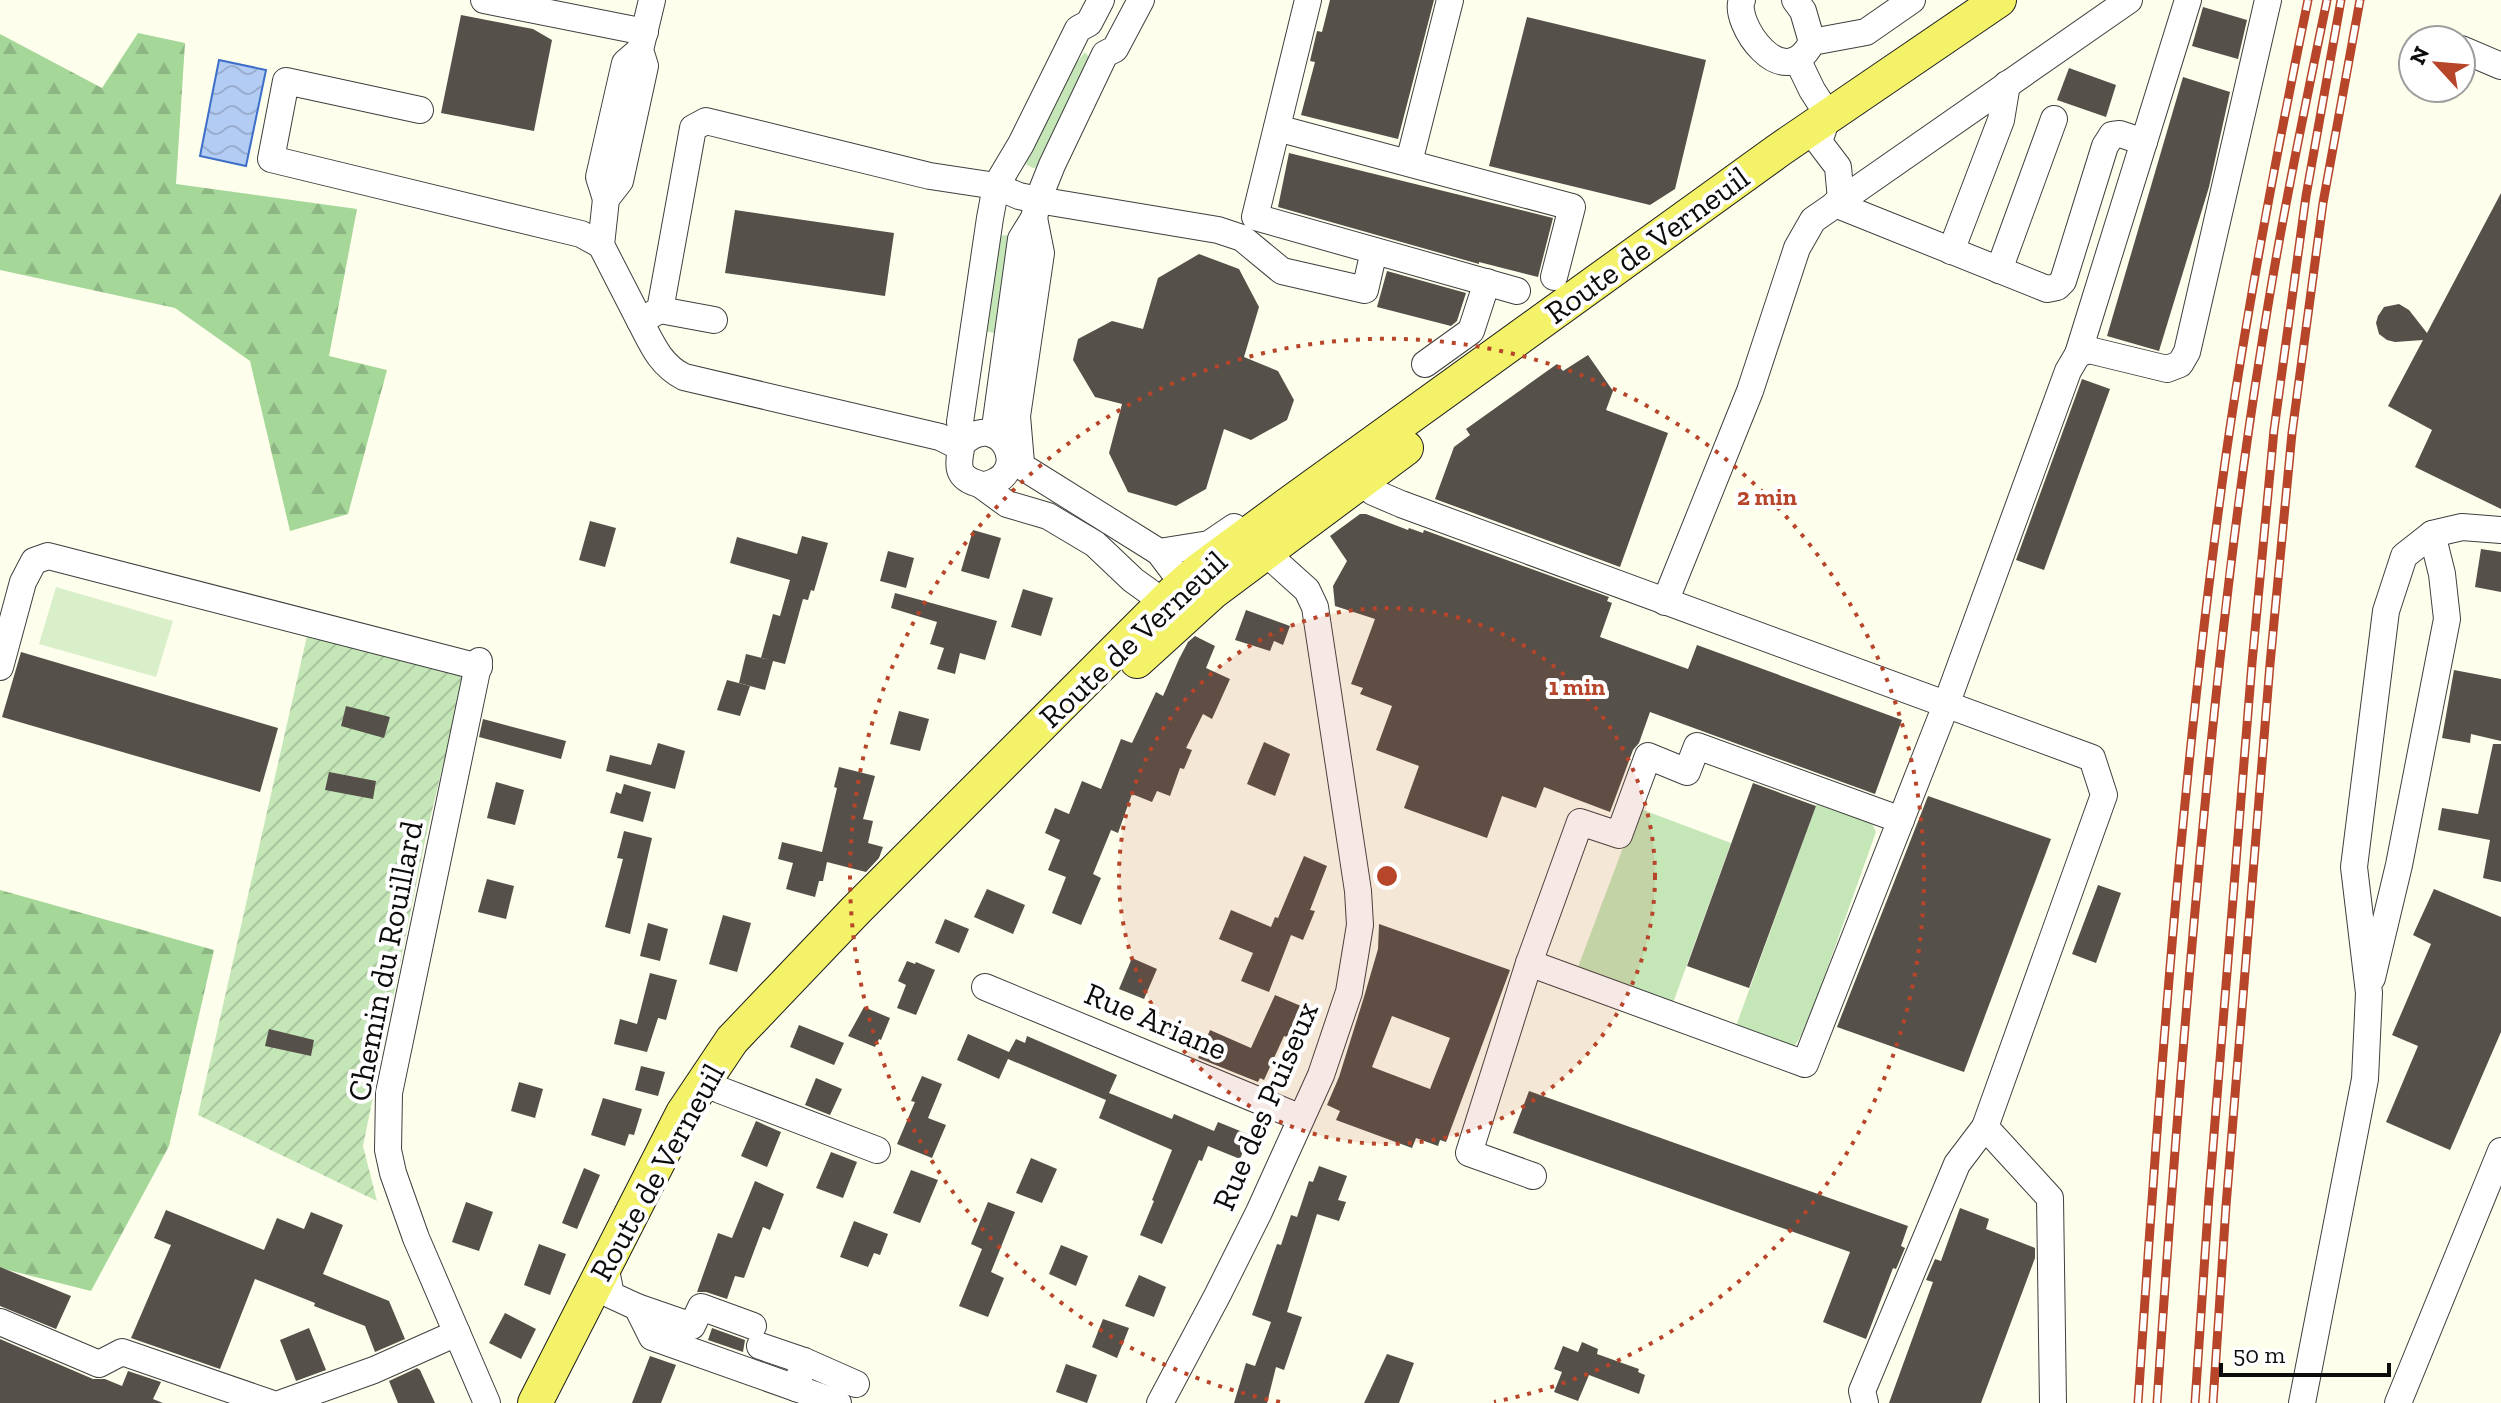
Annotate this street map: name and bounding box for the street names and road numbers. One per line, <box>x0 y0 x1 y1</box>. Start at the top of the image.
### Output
street label: Route de Verneuil <box>1538 158 1756 332</box>
street label: Route de Verneuil <box>1031 542 1235 736</box>
street label: Chemin du Rouillard <box>339 817 431 1104</box>
street label: Rue Ariane <box>1079 974 1233 1068</box>
street label: Rue des Puiseux <box>1204 996 1326 1216</box>
street label: Route de Verneuil <box>582 1057 732 1287</box>

